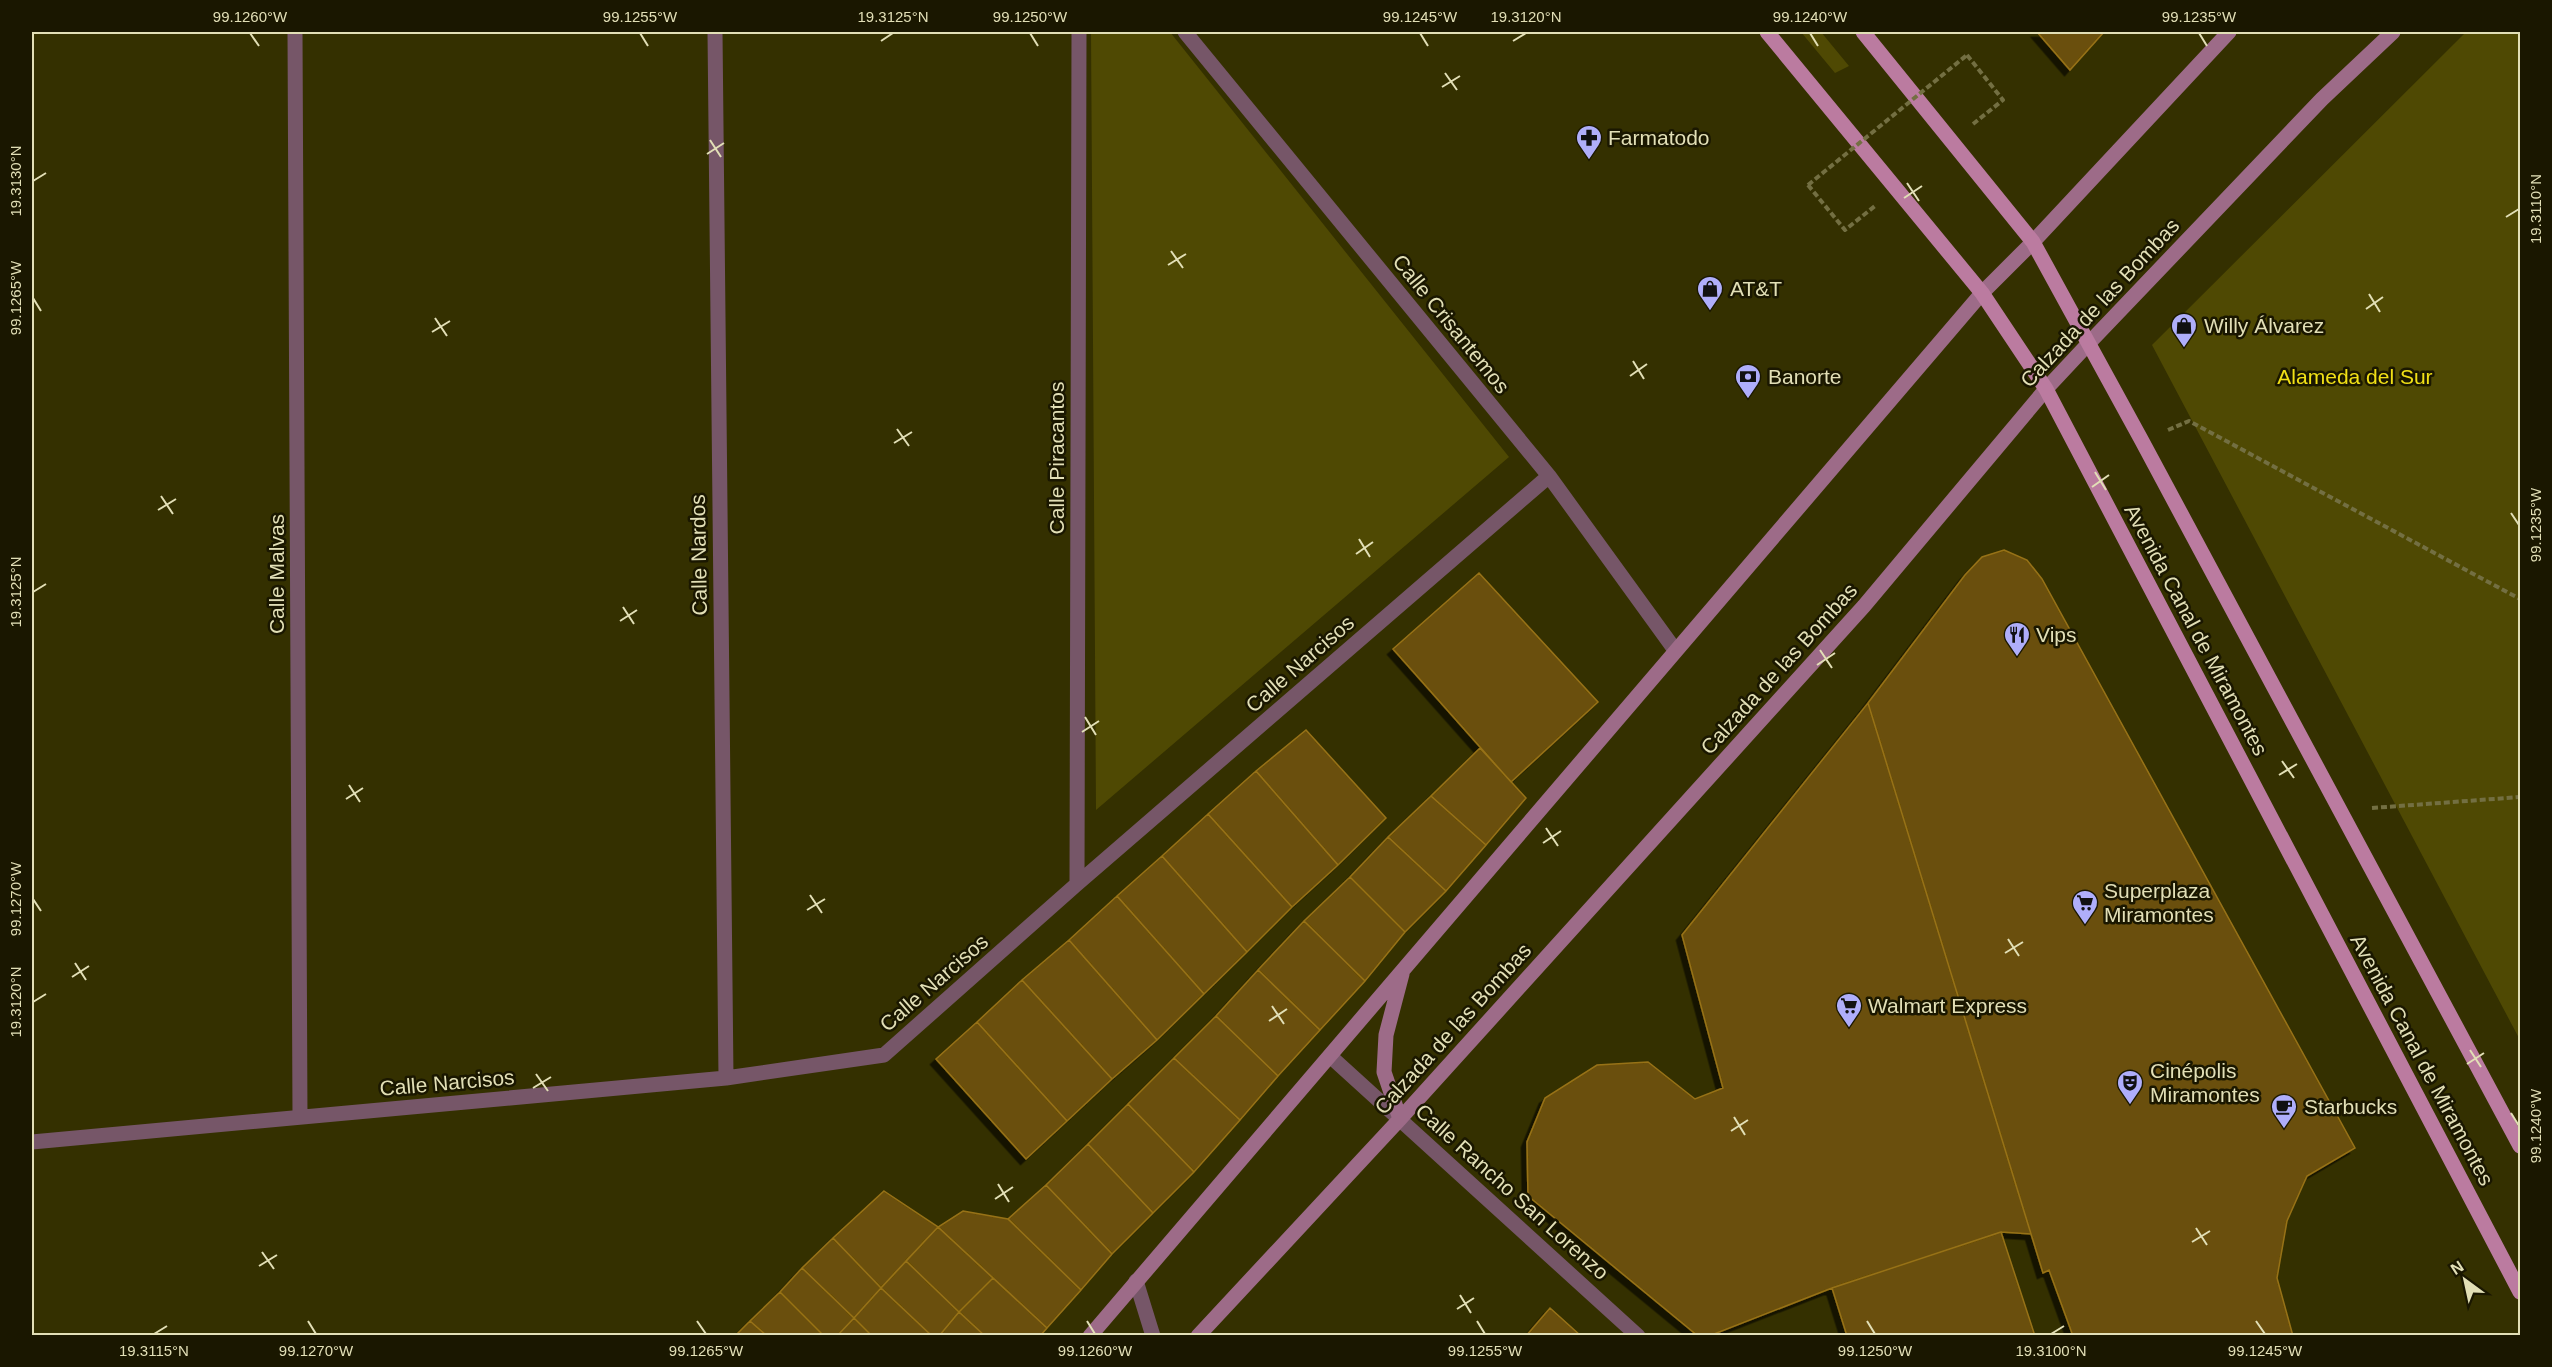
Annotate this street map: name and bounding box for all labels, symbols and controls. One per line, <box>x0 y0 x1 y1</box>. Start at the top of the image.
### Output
text: 99.1260°W <box>213 8 288 25</box>
text: 99.1255°W <box>603 8 678 25</box>
text: 19.3125°N <box>857 8 929 25</box>
text: 99.1250°W <box>993 8 1068 25</box>
text: 99.1245°W <box>1383 8 1458 25</box>
text: 19.3120°N <box>1490 8 1562 25</box>
text: 99.1240°W <box>1773 8 1848 25</box>
text: 99.1235°W <box>2162 8 2237 25</box>
pharmacy icon: Farmatodo <box>1574 123 1604 161</box>
place label: Farmatodo <box>1608 126 1710 149</box>
text: 19.3130°N <box>7 145 24 217</box>
text: 19.3110°N <box>2527 174 2544 244</box>
street label: Calzada de las Bombas <box>2016 214 2184 392</box>
street label: Calle Crisantemos <box>1388 250 1514 398</box>
text: 99.1265°W <box>7 260 24 335</box>
shop icon: AT&T <box>1695 274 1725 312</box>
place label: AT&T <box>1730 277 1782 300</box>
shop icon: Willy Álvarez <box>2169 311 2199 349</box>
place label: Willy Álvarez <box>2204 314 2324 337</box>
bank icon: Banorte <box>1733 362 1763 400</box>
place label: Banorte <box>1768 365 1842 388</box>
park label: Alameda del Sur <box>2277 365 2433 388</box>
street label: Calle Piracantos <box>1045 382 1068 534</box>
text: 99.1235°W <box>2527 487 2544 562</box>
street label: Calle Nardos <box>686 494 711 616</box>
street label: Avenida Canal de Miramontes <box>2120 500 2273 759</box>
street label: Calle Malvas <box>265 514 288 634</box>
text: 19.3125°N <box>7 556 24 628</box>
street label: Calzada de las Bombas <box>1696 579 1861 759</box>
street label: Calle Narcisos <box>1241 611 1358 717</box>
restaurant icon: Vips <box>2002 620 2032 658</box>
place label: Vips <box>2036 623 2076 646</box>
text: 99.1270°W <box>7 861 24 936</box>
place label: Superplaza Miramontes <box>2104 879 2214 926</box>
supermarket icon: Superplaza Miramontes <box>2070 888 2100 926</box>
street label: Calle Narcisos <box>875 930 992 1036</box>
street label: Avenida Canal de Miramontes <box>2346 930 2499 1189</box>
street label: Calzada de las Bombas <box>1370 939 1535 1119</box>
text: 19.3120°N <box>7 966 24 1038</box>
supermarket icon: Walmart Express <box>1834 991 1864 1029</box>
place label: Walmart Express <box>1868 994 2027 1017</box>
place label: Cinépolis Miramontes <box>2150 1059 2260 1106</box>
street label: Calle Narcisos <box>379 1065 515 1100</box>
theatre icon: Cinépolis Miramontes <box>2115 1068 2145 1106</box>
text: 99.1240°W <box>2527 1088 2544 1163</box>
cafe icon: Starbucks <box>2269 1092 2299 1130</box>
place label: Starbucks <box>2304 1095 2397 1118</box>
street label: Calle Rancho San Lorenzo <box>1411 1099 1613 1284</box>
north arrow <box>2435 1250 2495 1310</box>
text: N <box>2448 1258 2467 1278</box>
text: 19.3115°N <box>119 1342 189 1359</box>
text: 99.1270°W <box>279 1342 354 1359</box>
text: 99.1265°W <box>669 1342 744 1359</box>
text: 99.1260°W <box>1058 1342 1133 1359</box>
text: 99.1255°W <box>1448 1342 1523 1359</box>
text: 99.1250°W <box>1838 1342 1913 1359</box>
text: 19.3100°N <box>2015 1342 2087 1359</box>
text: 99.1245°W <box>2228 1342 2303 1359</box>

